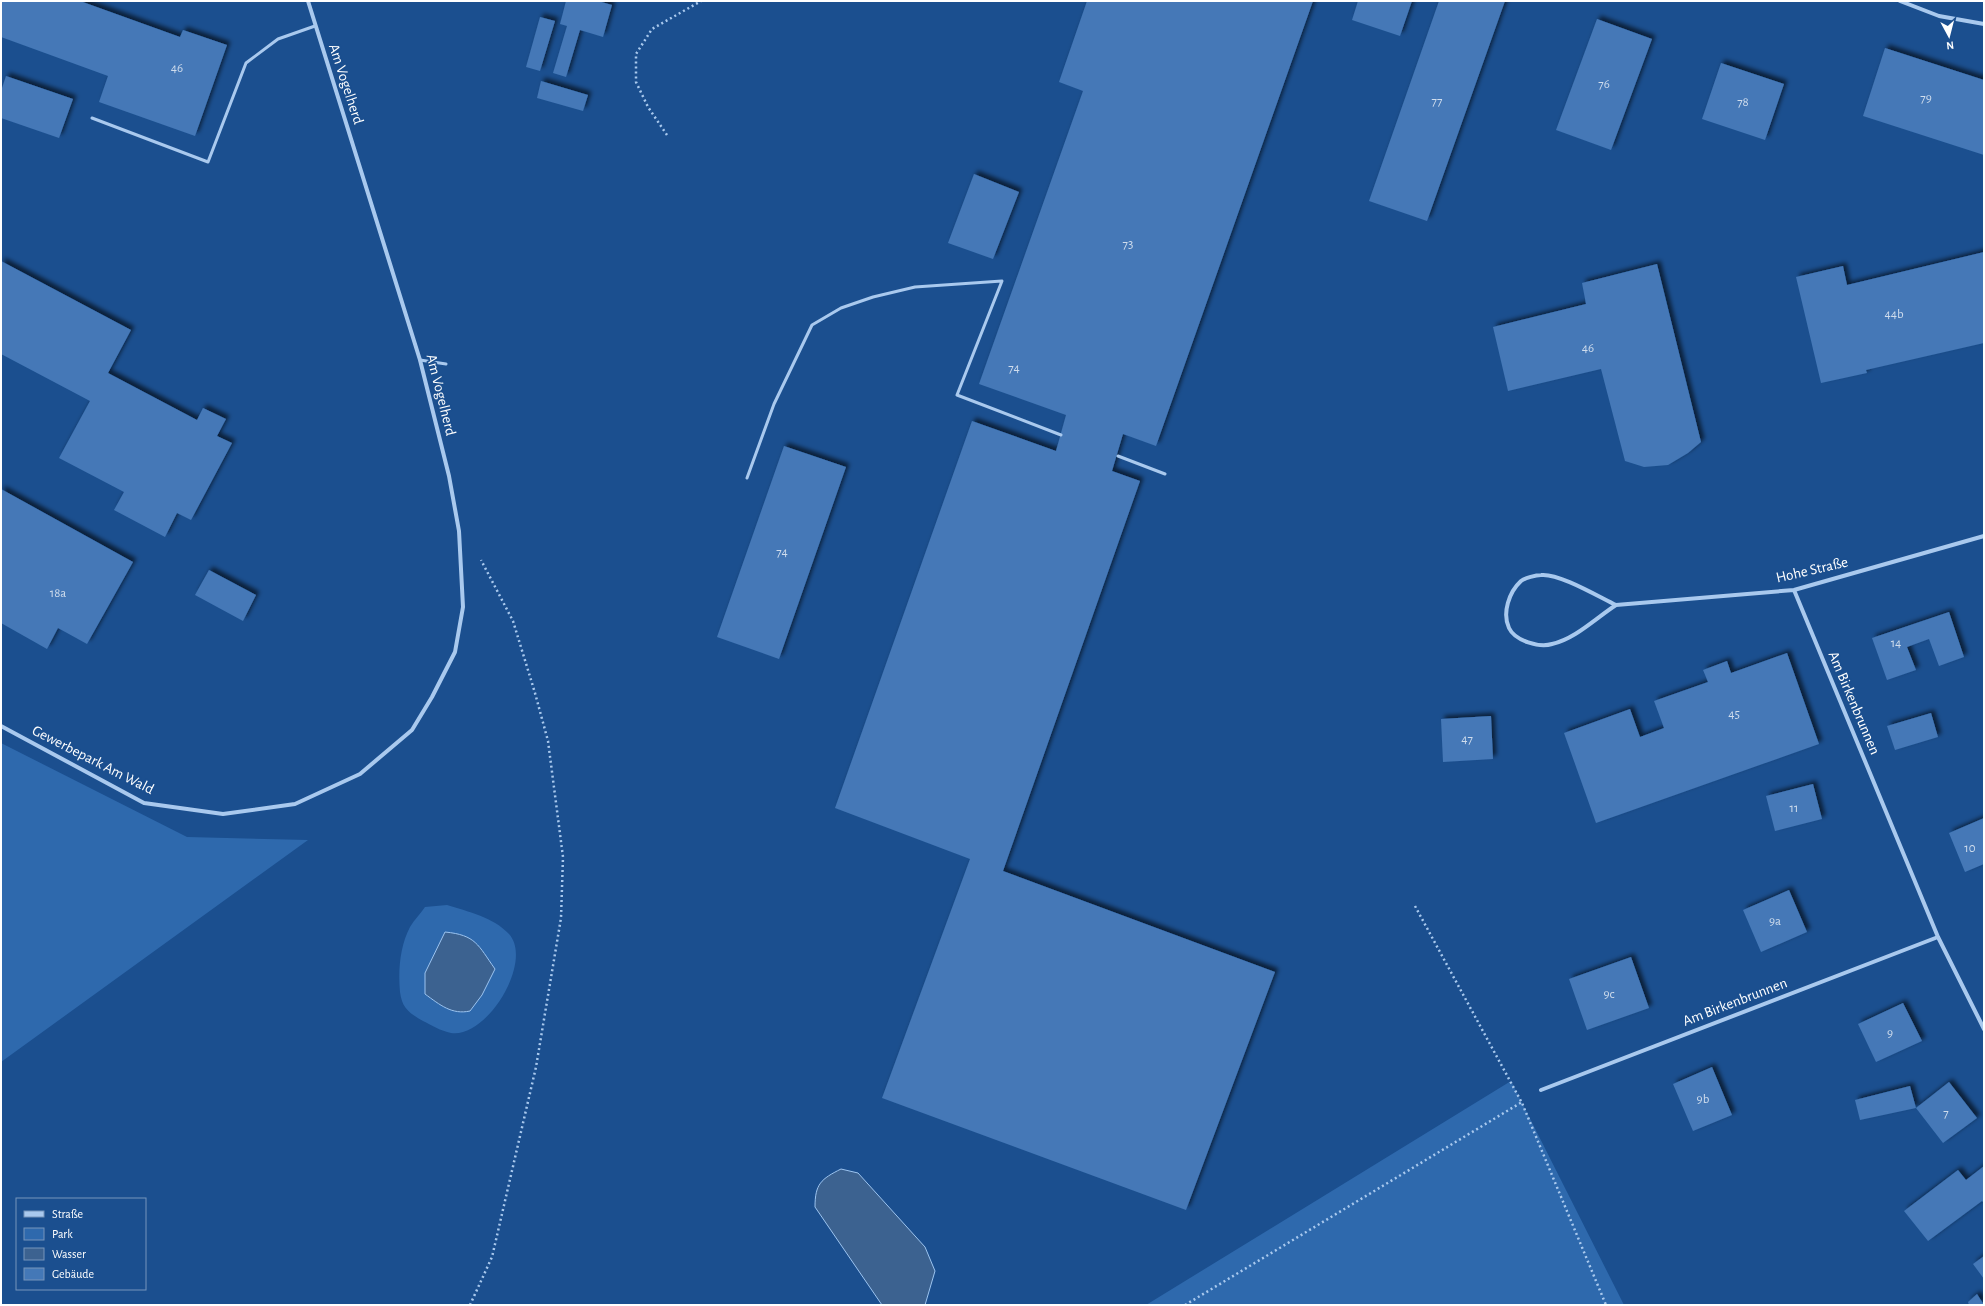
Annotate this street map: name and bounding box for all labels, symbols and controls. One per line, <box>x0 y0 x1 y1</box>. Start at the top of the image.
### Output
north arrow <box>1929 16 1969 56</box>
text: N <box>1946 40 1955 51</box>
street label: Am Vogelherd <box>326 42 366 126</box>
house number: 46 <box>171 62 183 75</box>
house number: 76 <box>1598 78 1610 91</box>
house number: 79 <box>1920 92 1932 105</box>
house number: 77 <box>1432 95 1443 108</box>
house number: 78 <box>1737 96 1749 109</box>
house number: 73 <box>1123 238 1133 251</box>
house number: 44b <box>1884 308 1904 321</box>
house number: 46 <box>1582 342 1594 355</box>
street label: Am Vogelherd <box>424 353 458 437</box>
house number: 74 <box>1008 362 1020 375</box>
house number: 74 <box>776 546 788 559</box>
street label: Hohe Straße <box>1775 554 1849 586</box>
house number: 18a <box>50 587 66 600</box>
house number: 14 <box>1891 637 1901 650</box>
street label: Am Birkenbrunnen <box>1825 649 1883 757</box>
house number: 45 <box>1728 708 1740 721</box>
street label: Gewerbepark Am Wald <box>30 723 157 797</box>
house number: 47 <box>1461 733 1473 746</box>
house number: 11 <box>1790 802 1798 815</box>
house number: 10 <box>1964 842 1976 855</box>
house number: 9a <box>1769 915 1781 928</box>
street label: Am Birkenbrunnen <box>1681 975 1789 1029</box>
house number: 9c <box>1603 988 1615 1001</box>
house number: 9 <box>1887 1027 1893 1040</box>
house number: 9b <box>1697 1093 1710 1106</box>
house number: 7 <box>1943 1107 1949 1120</box>
legend <box>16 1198 146 1290</box>
text: Straße <box>52 1208 83 1220</box>
text: Park <box>52 1228 73 1240</box>
text: Wasser <box>52 1248 86 1260</box>
text: Gebäude <box>52 1268 94 1280</box>

